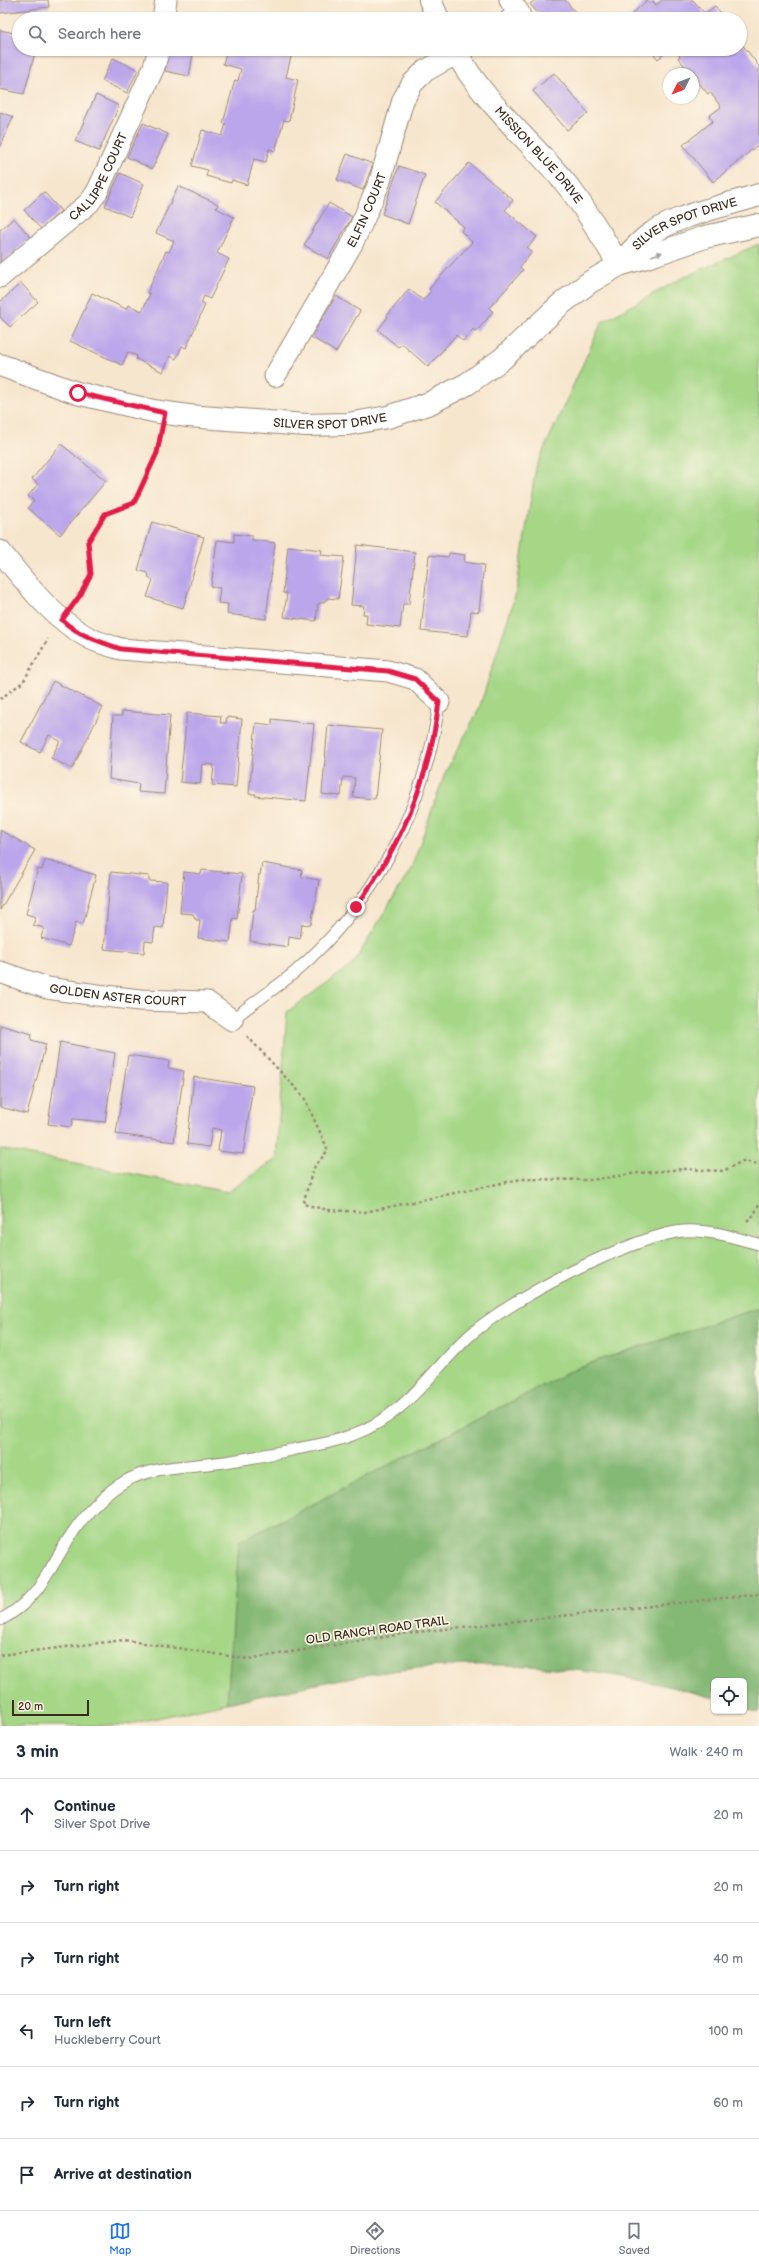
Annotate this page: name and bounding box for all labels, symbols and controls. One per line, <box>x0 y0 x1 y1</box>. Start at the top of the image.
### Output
search box <box>12 12 747 56</box>
icon: search <box>26 23 48 45</box>
text: Search here <box>58 25 141 44</box>
north arrow <box>663 68 699 104</box>
street label: MISSION BLUE DRIVE <box>491 104 586 207</box>
street label: CALLIPPE COURT <box>66 130 131 224</box>
street label: ELFIN COURT <box>344 170 390 251</box>
street label: SILVER SPOT DRIVE <box>629 195 739 253</box>
one-way arrow <box>651 251 663 257</box>
route start <box>69 384 87 402</box>
street label: SILVER SPOT DRIVE <box>273 410 388 433</box>
route end <box>347 898 365 916</box>
street label: GOLDEN ASTER COURT <box>48 981 187 1009</box>
street label: OLD RANCH ROAD TRAIL <box>305 1613 449 1648</box>
map controls <box>711 1678 747 1714</box>
button: locate <box>711 1678 747 1714</box>
scale bar <box>12 1698 89 1717</box>
text: 20 m <box>18 1700 43 1713</box>
text: 3 min <box>16 1742 59 1762</box>
text: Walk · 240 m <box>669 1744 743 1760</box>
text: Continue <box>54 1797 116 1816</box>
icon: ahead <box>16 1804 38 1826</box>
text: 20 m <box>713 1807 743 1823</box>
text: Silver Spot Drive <box>54 1816 150 1832</box>
icon: right <box>16 1876 38 1898</box>
text: Turn right <box>54 1877 119 1896</box>
text: 20 m <box>713 1879 743 1895</box>
icon: right <box>16 1948 38 1970</box>
text: Turn right <box>54 1949 119 1968</box>
text: 40 m <box>713 1951 743 1967</box>
text: Turn left <box>54 2013 111 2032</box>
icon: left <box>16 2020 38 2042</box>
text: 100 m <box>708 2023 743 2039</box>
text: Huckleberry Court <box>54 2032 161 2048</box>
icon: right <box>16 2092 38 2114</box>
text: Turn right <box>54 2093 119 2112</box>
text: 60 m <box>713 2095 743 2111</box>
icon: arrive <box>16 2164 38 2186</box>
text: Arrive at destination <box>54 2165 192 2184</box>
tab: Map <box>109 2220 131 2257</box>
tab: Directions <box>350 2220 400 2257</box>
tab: Saved <box>619 2220 650 2257</box>

